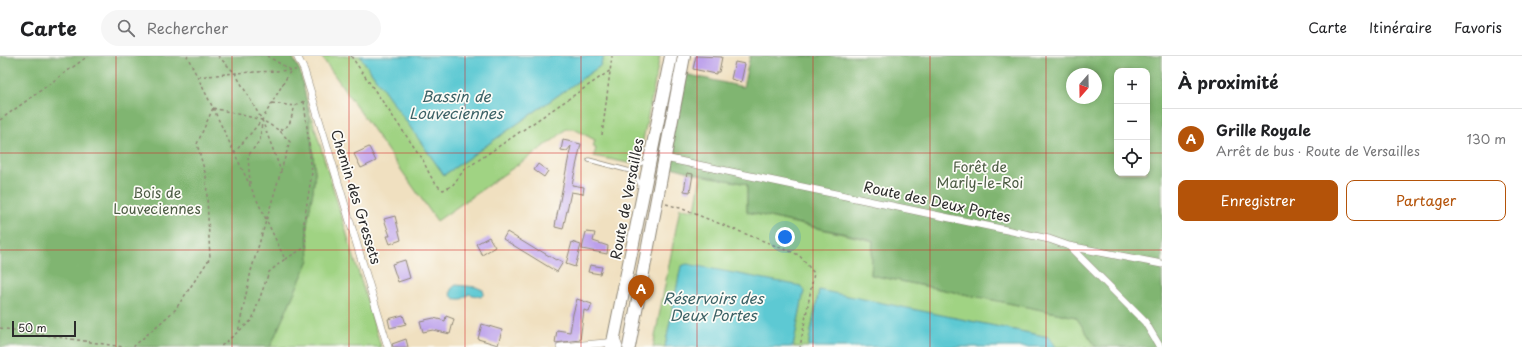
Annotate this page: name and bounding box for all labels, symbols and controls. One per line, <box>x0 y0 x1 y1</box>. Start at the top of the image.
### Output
search box <box>101 10 381 46</box>
text: Carte <box>20 14 77 42</box>
text: Rechercher <box>147 16 228 39</box>
icon: search <box>115 17 137 39</box>
text: Carte <box>1308 17 1347 38</box>
text: Itinéraire <box>1369 17 1432 38</box>
text: Favoris <box>1454 17 1502 38</box>
north arrow <box>1066 68 1102 104</box>
map controls <box>1114 68 1150 176</box>
button: + <box>1114 68 1150 104</box>
text: À proximité <box>1178 69 1278 95</box>
water label: Bassin de Louveciennes <box>409 84 504 124</box>
button: − <box>1114 104 1150 140</box>
text: Grille Royale <box>1216 118 1311 141</box>
street label: Chemin des Gressets <box>326 127 387 267</box>
text: A <box>1186 129 1196 148</box>
text: 130 m <box>1467 129 1506 148</box>
street label: Route de Versailles <box>604 136 649 261</box>
button: locate <box>1114 140 1150 176</box>
text: Arrêt de bus · Route de Versailles <box>1216 141 1420 160</box>
park label: Forêt de Marly-le-Roi <box>937 156 1023 193</box>
street label: Route des Deux Portes <box>862 176 1012 227</box>
button: Enregistrer <box>1178 180 1338 221</box>
button: Partager <box>1346 180 1506 221</box>
park label: Bois de Louveciennes <box>113 182 201 219</box>
your location <box>775 227 795 247</box>
pin: A <box>628 275 654 308</box>
water label: Réservoirs des Deux Portes <box>663 286 764 326</box>
scale bar <box>12 319 76 338</box>
text: 50 m <box>18 319 47 336</box>

